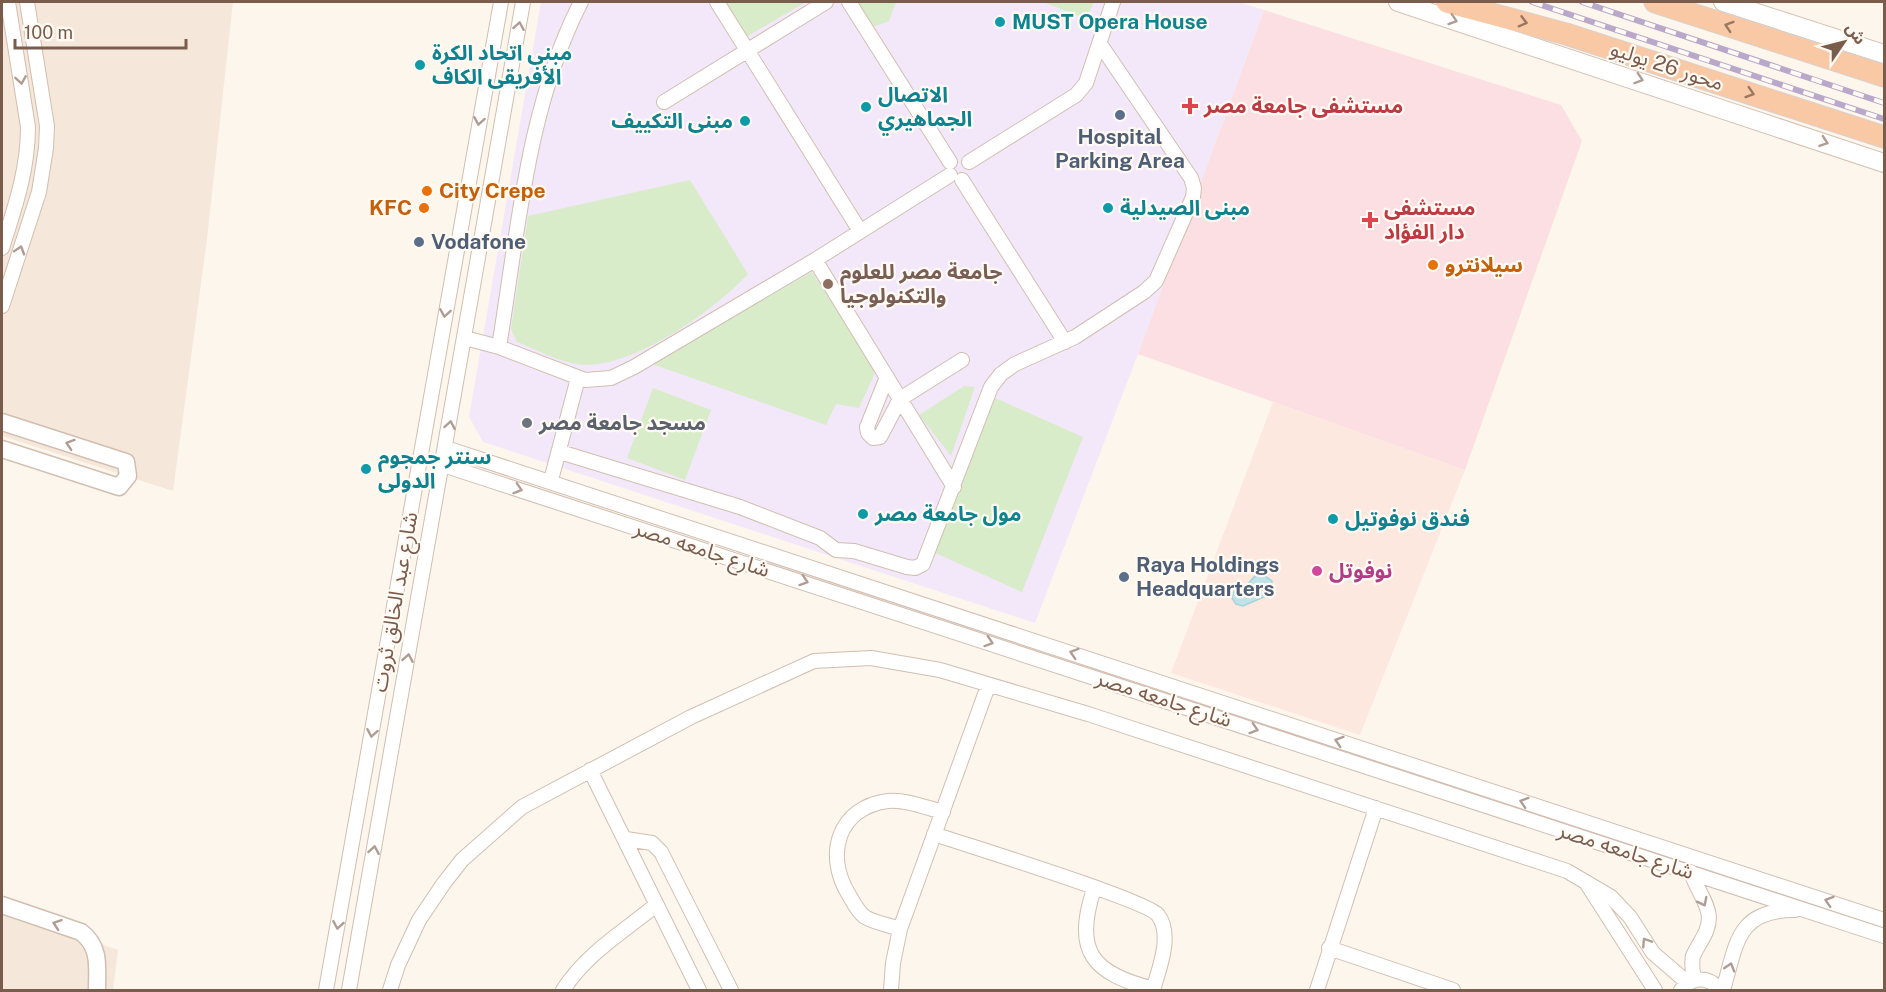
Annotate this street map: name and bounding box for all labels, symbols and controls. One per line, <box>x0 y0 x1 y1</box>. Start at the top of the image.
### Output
place label: MUST Opera House <box>1012 9 1208 34</box>
scale bar <box>15 12 186 50</box>
one-way arrow <box>1447 12 1458 25</box>
north arrow <box>1814 12 1874 72</box>
marker: MUST Opera House <box>993 15 1007 29</box>
one-way arrow <box>1518 15 1528 27</box>
text: ش <box>1842 19 1870 48</box>
one-way arrow <box>1724 20 1735 33</box>
one-way arrow <box>512 21 524 31</box>
text: 100 m <box>24 22 73 43</box>
street label: محور 26 يوليو <box>1608 36 1727 96</box>
place label: مبنى اتحاد الكرة الأفريقى الكاف <box>432 40 572 89</box>
marker: مبنى اتحاد الكرة الأفريقى الكاف <box>413 58 427 72</box>
one-way arrow <box>1633 72 1644 85</box>
one-way arrow <box>14 75 26 85</box>
place label: الاتصال الجماهيري <box>878 82 972 136</box>
one-way arrow <box>1744 86 1755 98</box>
place label: مستشفى جامعة مصر <box>1203 93 1403 118</box>
marker: مستشفى جامعة مصر <box>1181 97 1199 115</box>
marker: الاتصال الجماهيري <box>859 100 873 114</box>
place label: مبنى التكييف <box>611 108 733 133</box>
marker: Hospital Parking Area <box>1113 108 1127 122</box>
marker: مبنى التكييف <box>738 114 752 128</box>
one-way arrow <box>473 116 486 126</box>
place label: Hospital Parking Area <box>1055 124 1185 173</box>
one-way arrow <box>1818 134 1829 147</box>
place label: City Crepe <box>439 178 546 203</box>
marker: City Crepe <box>420 184 434 198</box>
place label: KFC <box>369 195 412 220</box>
place label: مبنى الصيدلية <box>1120 195 1250 220</box>
place label: مستشفى دار الفؤاد <box>1384 195 1476 244</box>
marker: KFC <box>417 201 431 215</box>
marker: مبنى الصيدلية <box>1101 201 1115 215</box>
marker: مستشفى دار الفؤاد <box>1361 211 1379 229</box>
place label: Vodafone <box>431 229 526 254</box>
marker: Vodafone <box>412 235 426 249</box>
one-way arrow <box>13 245 25 256</box>
place label: سيلانترو <box>1445 252 1523 277</box>
marker: سيلانترو <box>1426 258 1440 272</box>
place label: جامعة مصر للعلوم والتكنولوجيا <box>840 259 1002 308</box>
marker: جامعة مصر للعلوم والتكنولوجيا <box>821 277 835 291</box>
one-way arrow <box>439 308 452 318</box>
place label: مسجد جامعة مصر <box>538 410 706 435</box>
marker: مسجد جامعة مصر <box>520 416 534 430</box>
one-way arrow <box>443 420 456 430</box>
one-way arrow <box>65 439 76 452</box>
place label: سنتر جمجوم الدولى <box>378 444 491 493</box>
marker: سنتر جمجوم الدولى <box>359 462 373 476</box>
one-way arrow <box>512 482 523 495</box>
place label: مول جامعة مصر <box>874 501 1021 526</box>
place label: فندق نوفوتيل <box>1345 506 1470 531</box>
marker: مول جامعة مصر <box>856 507 870 521</box>
street label: شارع عبد الخالق ثروت <box>366 510 426 694</box>
marker: فندق نوفوتيل <box>1326 512 1340 526</box>
street label: شارع جامعه مصر <box>629 515 773 585</box>
place label: Raya Holdings Headquarters <box>1136 552 1279 601</box>
place label: نوفوتل <box>1329 558 1392 583</box>
marker: نوفوتل <box>1310 564 1324 578</box>
marker: Raya Holdings Headquarters <box>1117 570 1131 584</box>
one-way arrow <box>798 574 809 587</box>
one-way arrow <box>983 635 994 647</box>
one-way arrow <box>1069 648 1080 660</box>
one-way arrow <box>401 654 414 664</box>
street label: شارع جامعه مصر <box>1091 665 1235 735</box>
one-way arrow <box>1248 722 1259 734</box>
one-way arrow <box>366 727 379 737</box>
one-way arrow <box>1334 735 1345 748</box>
one-way arrow <box>1519 797 1530 809</box>
street label: شارع جامعه مصر <box>1553 817 1697 887</box>
one-way arrow <box>367 846 379 855</box>
one-way arrow <box>1696 896 1708 907</box>
one-way arrow <box>1824 896 1835 909</box>
one-way arrow <box>52 919 63 932</box>
one-way arrow <box>332 919 345 929</box>
one-way arrow <box>1643 938 1654 949</box>
one-way arrow <box>1723 962 1735 973</box>

